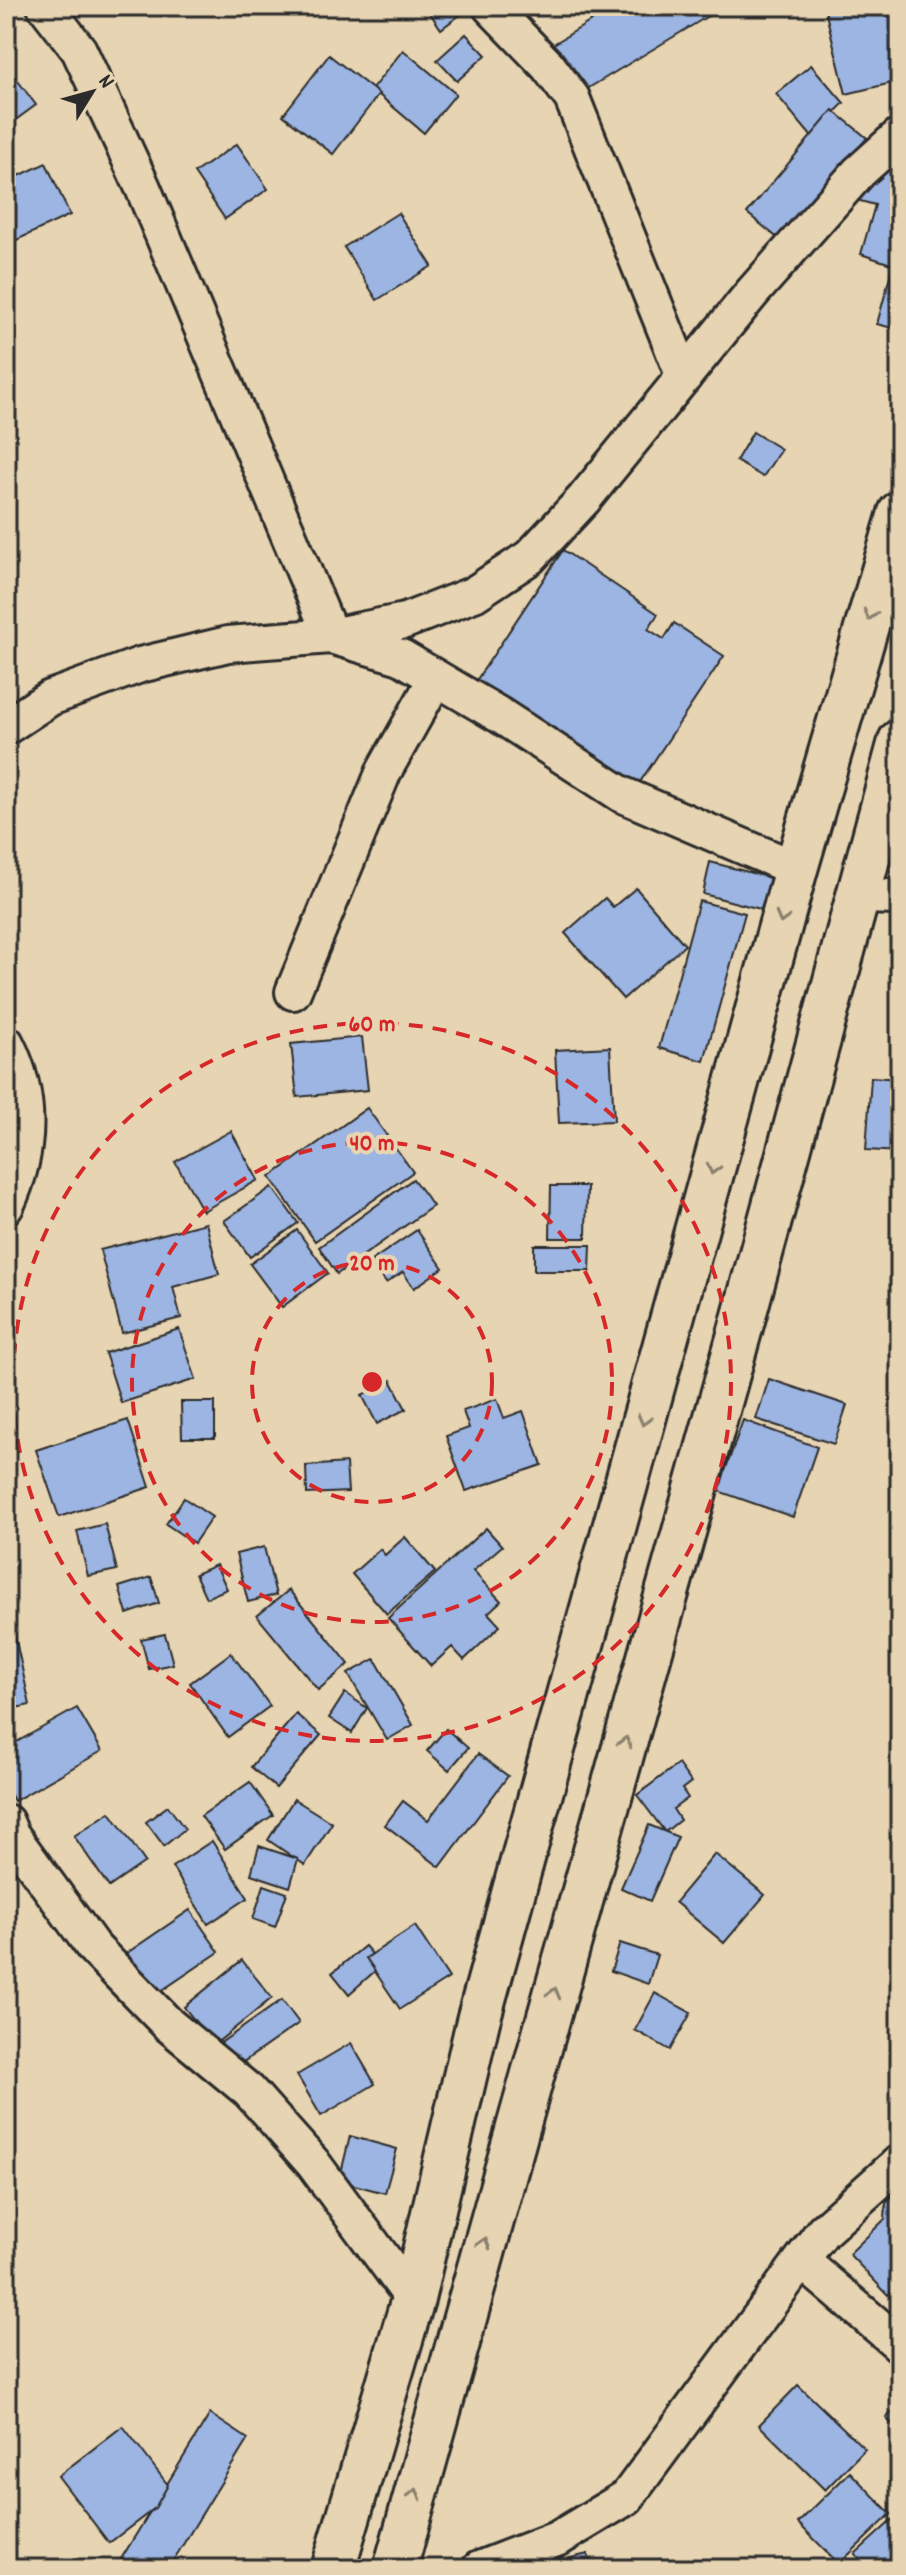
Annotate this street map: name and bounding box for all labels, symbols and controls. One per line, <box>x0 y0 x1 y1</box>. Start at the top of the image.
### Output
north arrow <box>52 52 132 132</box>
text: N <box>90 68 121 96</box>
one-way arrow <box>863 607 879 621</box>
one-way arrow <box>775 911 792 925</box>
text: 60 m <box>349 1009 395 1043</box>
text: 40 m <box>349 1128 395 1162</box>
one-way arrow <box>706 1161 722 1175</box>
text: 20 m <box>349 1248 395 1282</box>
centre of rings <box>358 1368 386 1396</box>
one-way arrow <box>637 1412 653 1426</box>
one-way arrow <box>615 1736 632 1750</box>
one-way arrow <box>545 1986 561 2000</box>
one-way arrow <box>475 2237 492 2251</box>
one-way arrow <box>406 2487 423 2501</box>

